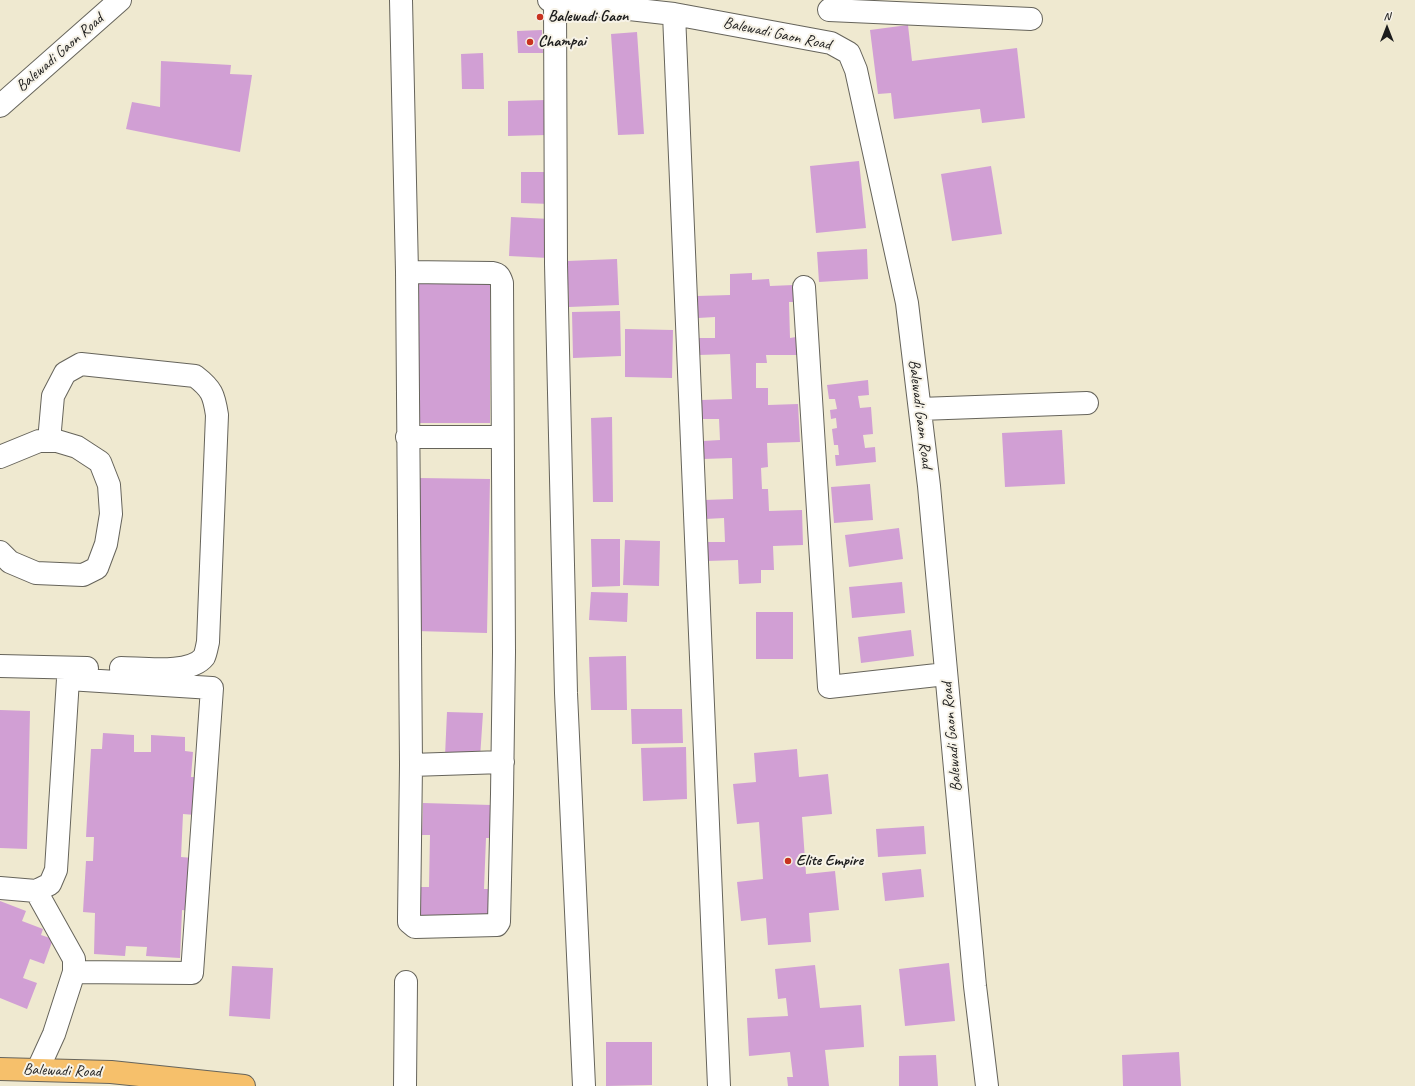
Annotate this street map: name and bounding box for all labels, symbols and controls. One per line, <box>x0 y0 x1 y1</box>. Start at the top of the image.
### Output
place label: Balewadi Gaon <box>548 7 628 27</box>
north arrow <box>1367 8 1407 48</box>
text: N <box>1384 9 1390 23</box>
street label: Balewadi Gaon Road <box>12 10 108 96</box>
marker: Balewadi Gaon <box>535 12 545 22</box>
street label: Balewadi Gaon Road <box>721 13 833 55</box>
place label: Champai <box>538 32 586 52</box>
marker: Champai <box>525 37 535 47</box>
street label: Balewadi Gaon Road <box>904 358 936 470</box>
street label: Balewadi Gaon Road <box>938 682 966 792</box>
place label: Elite Empire <box>796 851 863 871</box>
marker: Elite Empire <box>783 856 793 866</box>
street label: Balewadi Road <box>23 1060 101 1082</box>

